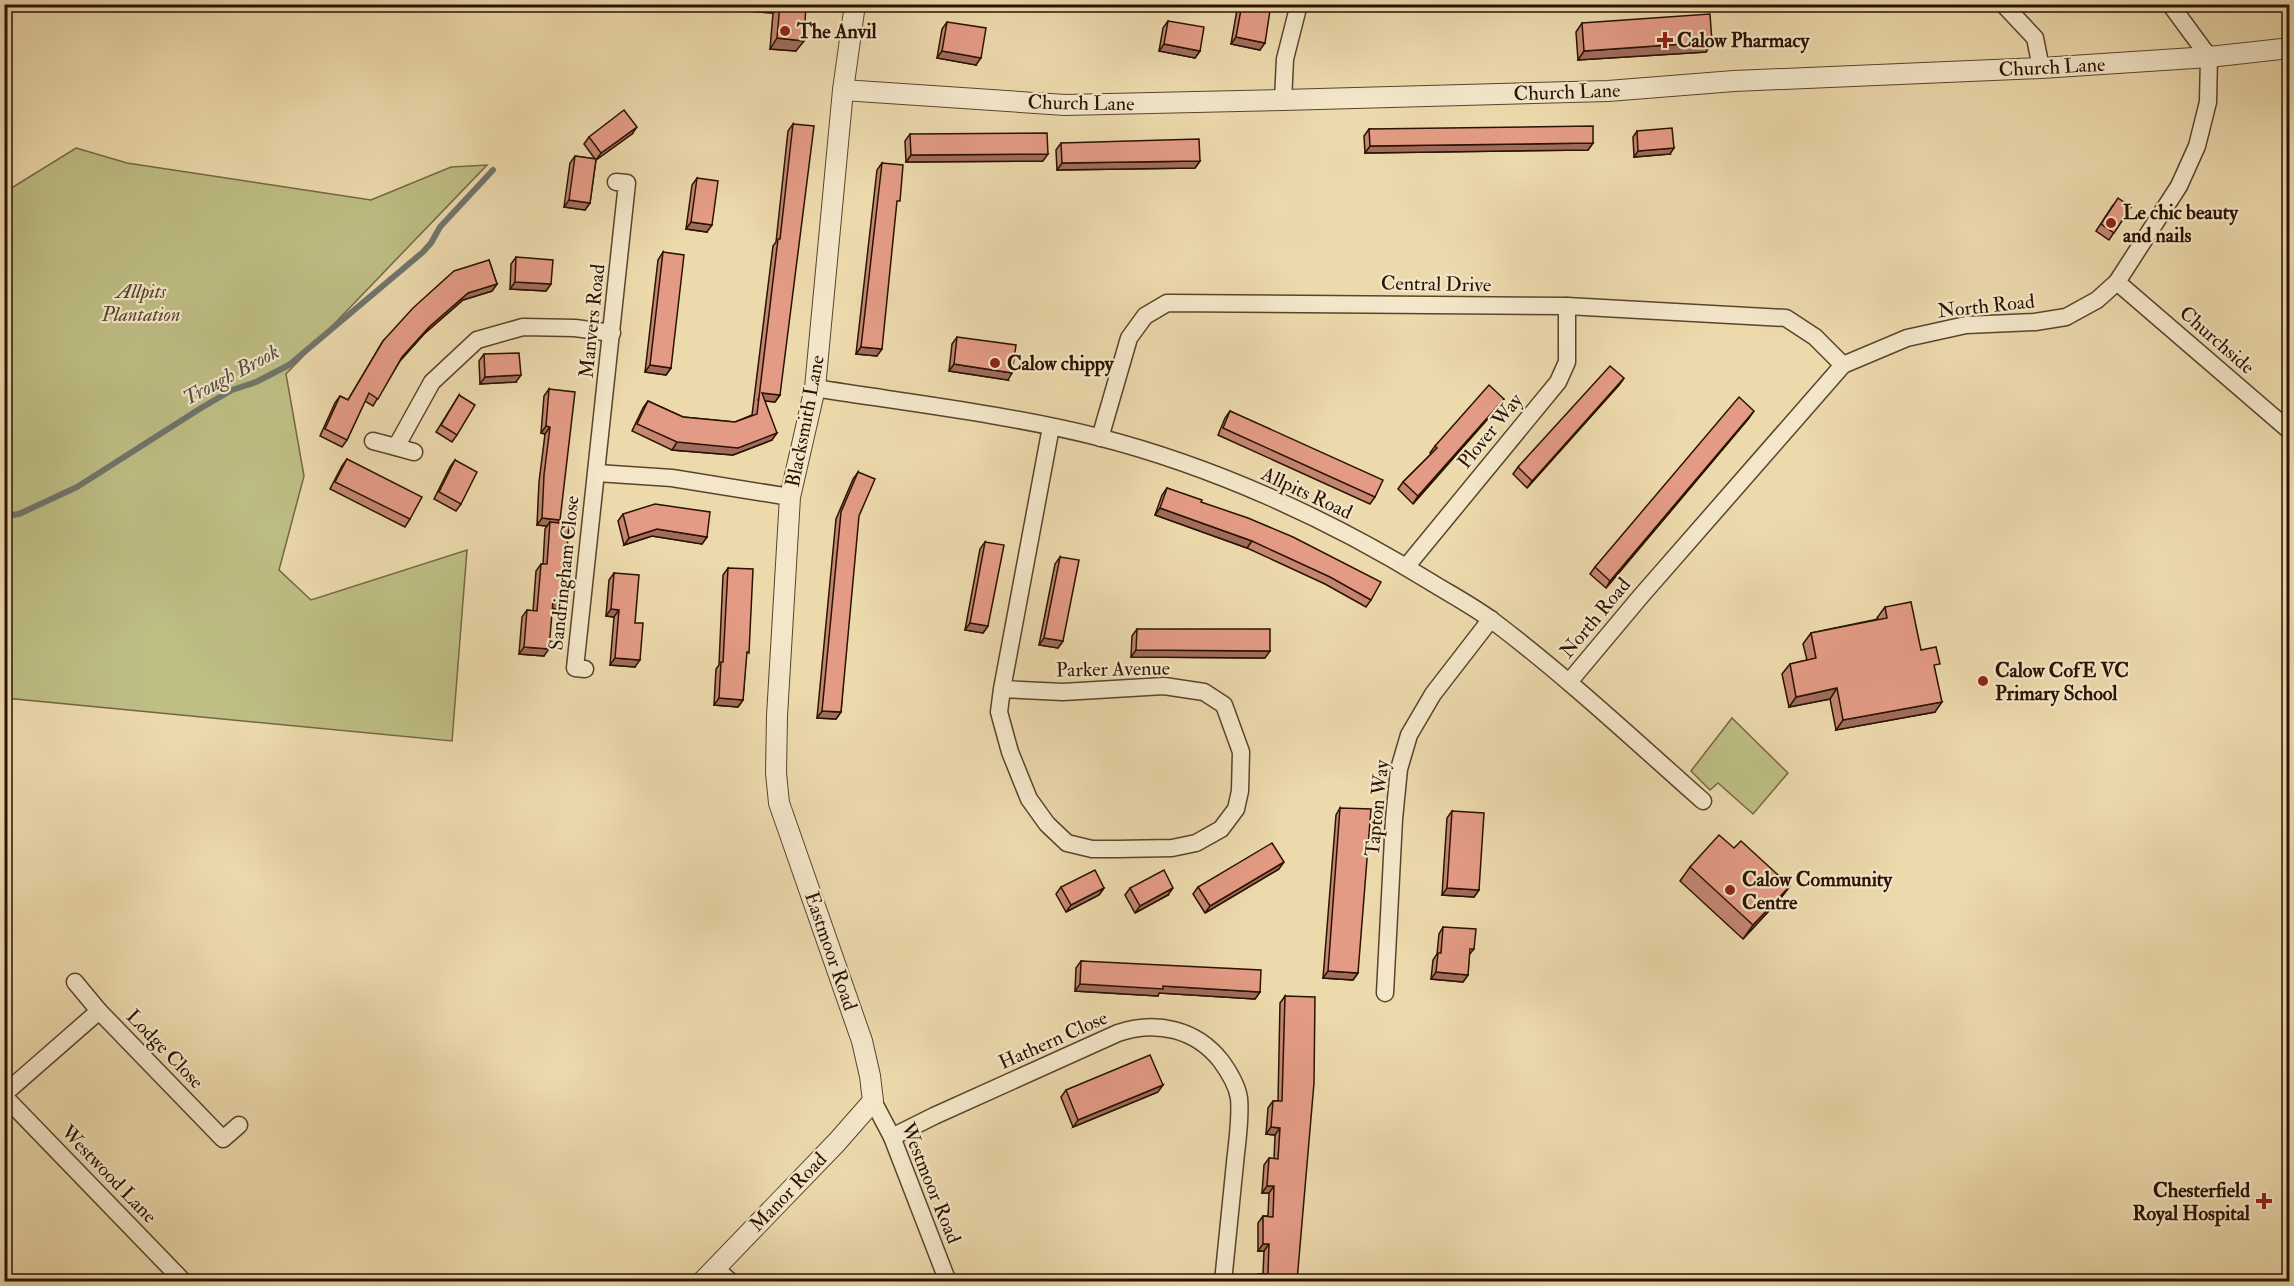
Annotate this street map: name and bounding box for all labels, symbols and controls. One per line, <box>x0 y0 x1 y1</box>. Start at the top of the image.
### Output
place label: The Anvil <box>796 19 878 44</box>
marker: The Anvil <box>778 24 792 38</box>
place label: Calow Pharmacy <box>1677 28 1811 54</box>
marker: Calow Pharmacy <box>1658 33 1672 47</box>
street label: Church Lane <box>1998 52 2106 82</box>
street label: Church Lane <box>1513 78 1621 106</box>
street label: Church Lane <box>1027 90 1135 116</box>
place label: Le chic beauty and nails <box>2123 200 2239 248</box>
marker: Le chic beauty and nails <box>2104 216 2118 230</box>
street label: Manvers Road <box>574 263 610 379</box>
street label: Central Drive <box>1381 271 1491 297</box>
park label: Allpits Plantation <box>101 279 180 327</box>
street label: North Road <box>1936 288 2036 324</box>
street label: Churchside <box>2174 301 2260 379</box>
water label: Trough Brook <box>178 338 284 412</box>
place label: Calow chippy <box>1007 351 1115 377</box>
street label: Blacksmith Lane <box>780 353 830 489</box>
marker: Calow chippy <box>988 356 1002 370</box>
street label: Plover Way <box>1452 387 1529 474</box>
street label: Allpits Road <box>1256 461 1357 526</box>
street label: Sandringham Close <box>543 494 585 652</box>
street label: North Road <box>1554 572 1636 663</box>
street label: Parker Avenue <box>1056 656 1170 682</box>
place label: Calow CofE VC Primary School <box>1995 658 2129 707</box>
marker: Calow CofE VC Primary School <box>1976 674 1990 688</box>
street label: Tapton Way <box>1360 757 1396 858</box>
place label: Calow Community Centre <box>1742 867 1893 915</box>
marker: Calow Community Centre <box>1723 883 1737 897</box>
street label: Eastmoor Road <box>799 888 863 1014</box>
street label: Lodge Close <box>121 1004 209 1094</box>
street label: Hathern Close <box>995 1005 1111 1075</box>
street label: Westmoor Road <box>895 1118 967 1247</box>
street label: Westwood Lane <box>55 1119 162 1228</box>
street label: Manor Road <box>744 1147 832 1237</box>
place label: Chesterfield Royal Hospital <box>2132 1178 2251 1227</box>
marker: Chesterfield Royal Hospital <box>2255 1192 2273 1210</box>

